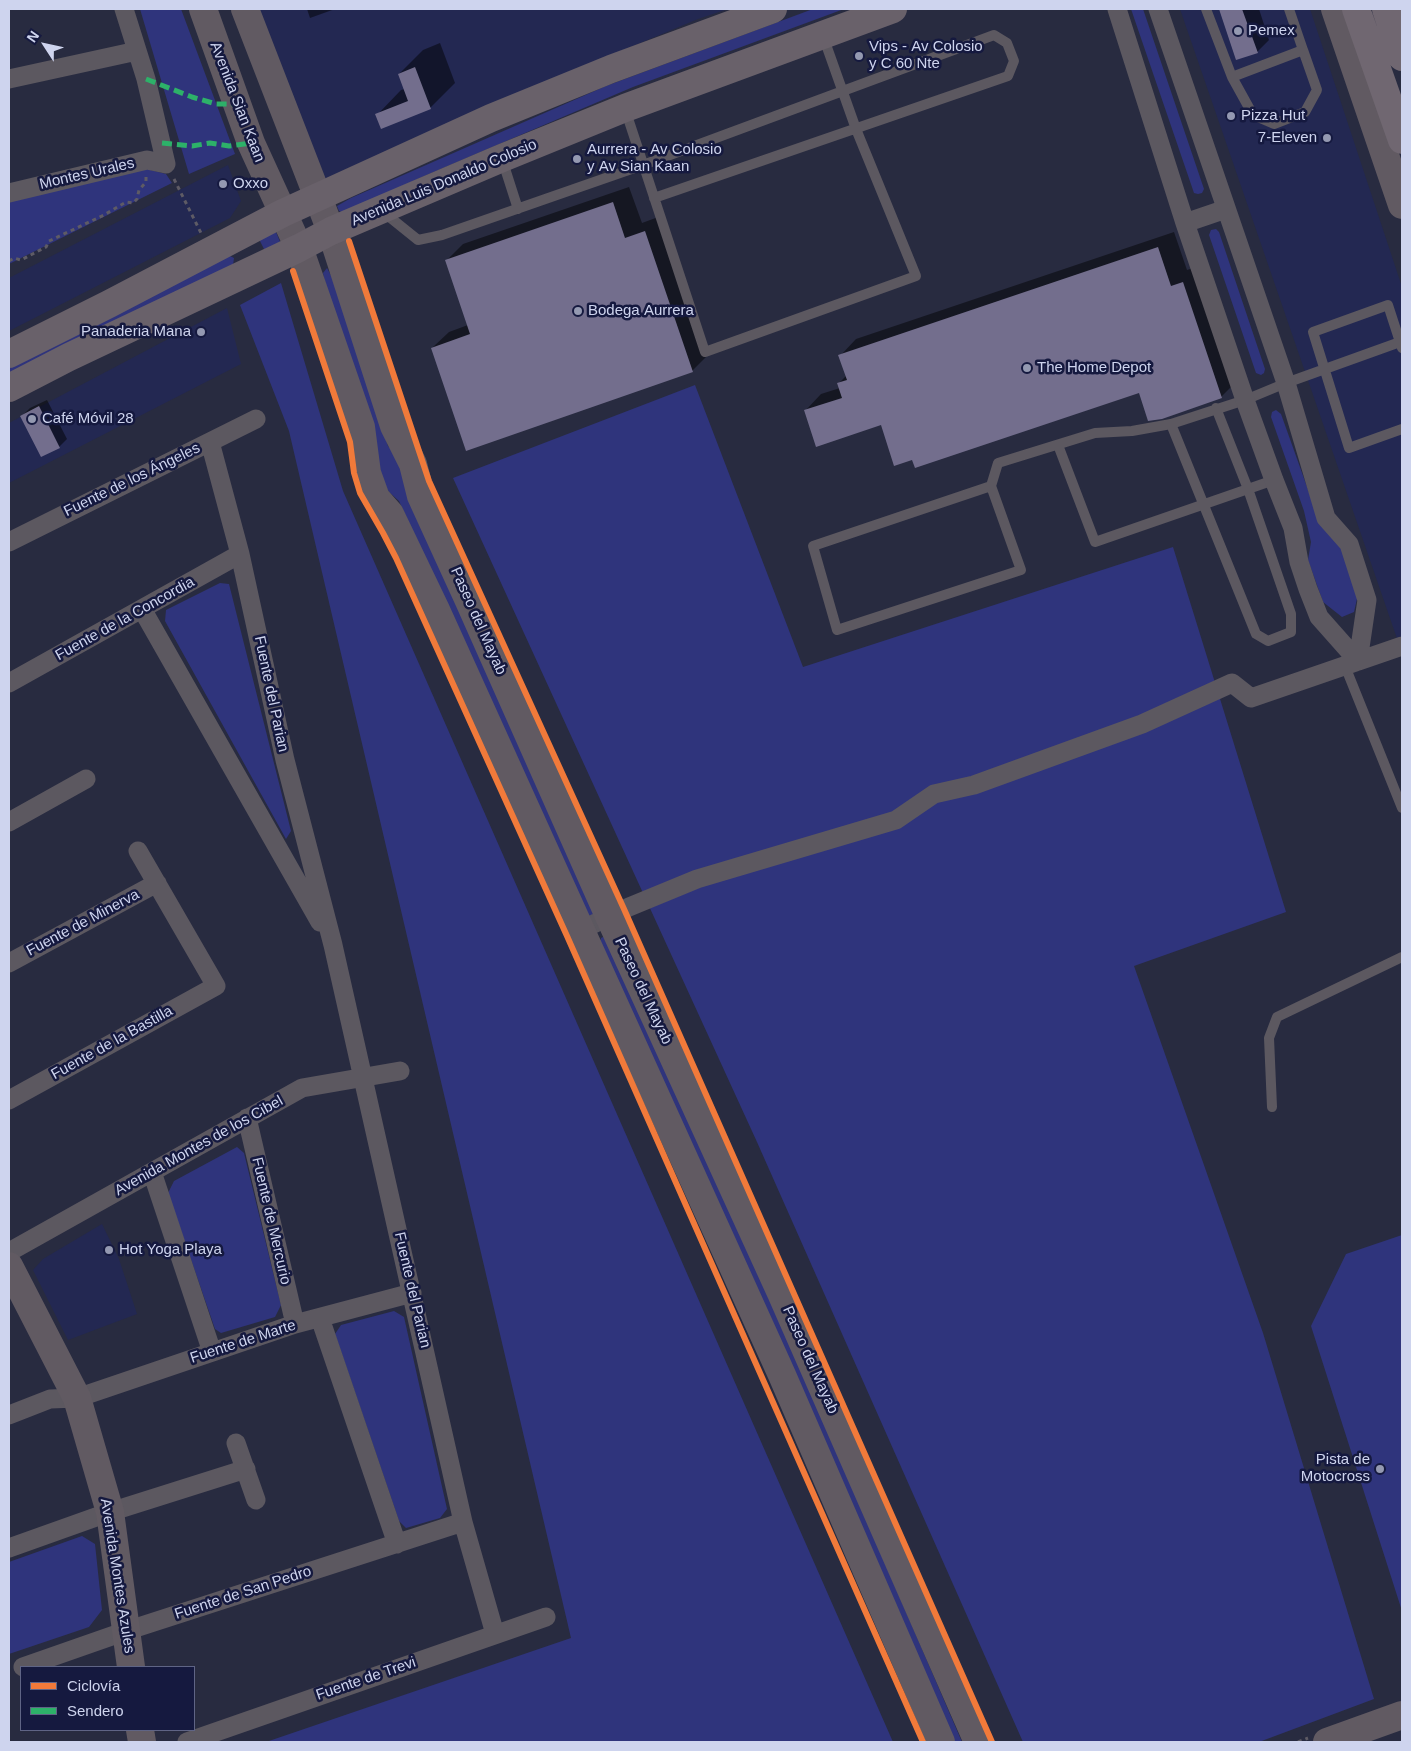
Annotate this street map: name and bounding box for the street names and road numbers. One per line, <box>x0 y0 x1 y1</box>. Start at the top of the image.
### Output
street label: Avenida Sian Kaan <box>206 39 268 165</box>
street label: Avenida Luis Donaldo Colosio <box>348 136 540 230</box>
street label: Montes Urales <box>38 154 136 194</box>
street label: Fuente de los Ángeles <box>61 439 203 521</box>
street label: Paseo del Mayab <box>446 564 510 678</box>
street label: Fuente de la Concordia <box>52 573 198 665</box>
street label: Fuente del Parian <box>250 634 292 754</box>
street label: Fuente de Minerva <box>24 886 142 960</box>
street label: Paseo del Mayab <box>610 935 676 1047</box>
street label: Fuente de la Bastilla <box>48 1002 176 1084</box>
street label: Avenida Montes de los Cibel <box>112 1092 286 1200</box>
street label: Fuente de Mercurio <box>248 1156 294 1286</box>
street label: Fuente del Parian <box>390 1230 434 1350</box>
street label: Paseo del Mayab <box>778 1303 842 1417</box>
street label: Fuente de Marte <box>188 1316 298 1368</box>
street label: Avenida Montes Azules <box>96 1497 138 1655</box>
street label: Fuente de San Pedro <box>172 1562 314 1624</box>
street label: Fuente de Trevi <box>314 1653 418 1705</box>

